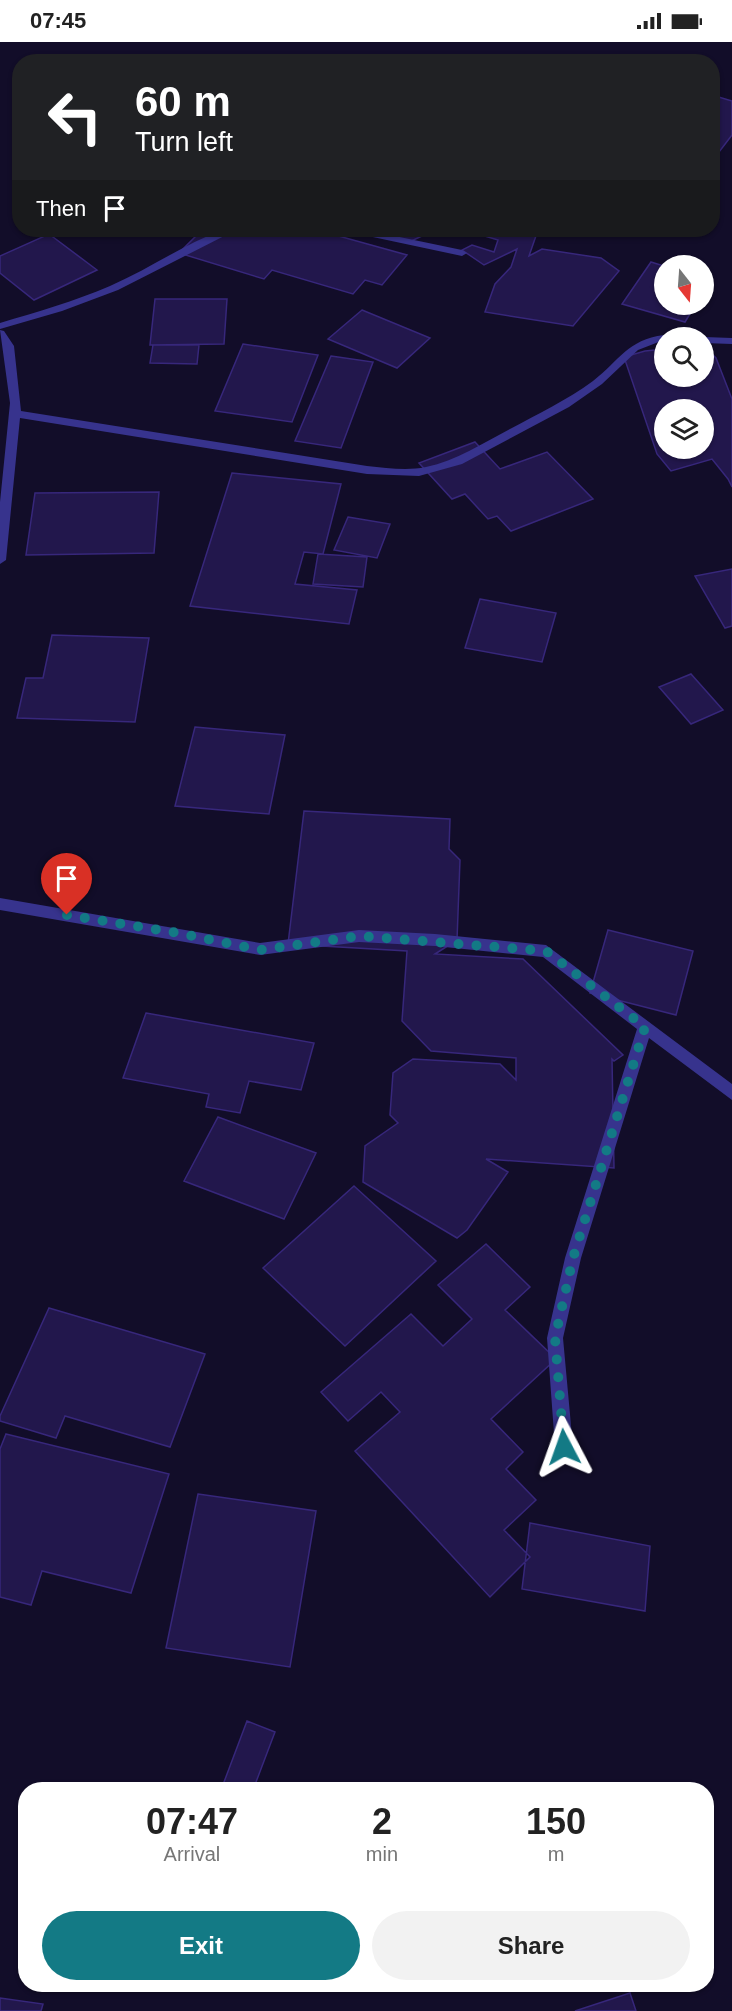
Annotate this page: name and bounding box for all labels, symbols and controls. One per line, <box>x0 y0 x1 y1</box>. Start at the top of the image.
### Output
text: 07:45 <box>30 8 86 33</box>
icon: left <box>36 78 114 156</box>
text: 60 m <box>135 78 231 125</box>
text: Turn left <box>135 127 233 157</box>
icon: arrive <box>98 192 131 225</box>
text: Then <box>36 196 86 221</box>
north arrow <box>654 255 714 315</box>
map controls <box>654 255 714 459</box>
button: search <box>654 327 714 387</box>
button: layers <box>654 399 714 459</box>
pin <box>41 853 92 915</box>
icon: arrive <box>50 862 83 895</box>
position arrow <box>532 1415 596 1479</box>
text: 07:47 <box>146 1801 238 1842</box>
text: 2 <box>372 1801 392 1842</box>
text: 150 <box>526 1801 586 1842</box>
text: Arrival <box>164 1843 220 1865</box>
text: min <box>366 1843 398 1865</box>
text: m <box>548 1843 564 1865</box>
button: Exit <box>42 1911 360 1980</box>
button: Share <box>372 1911 690 1980</box>

